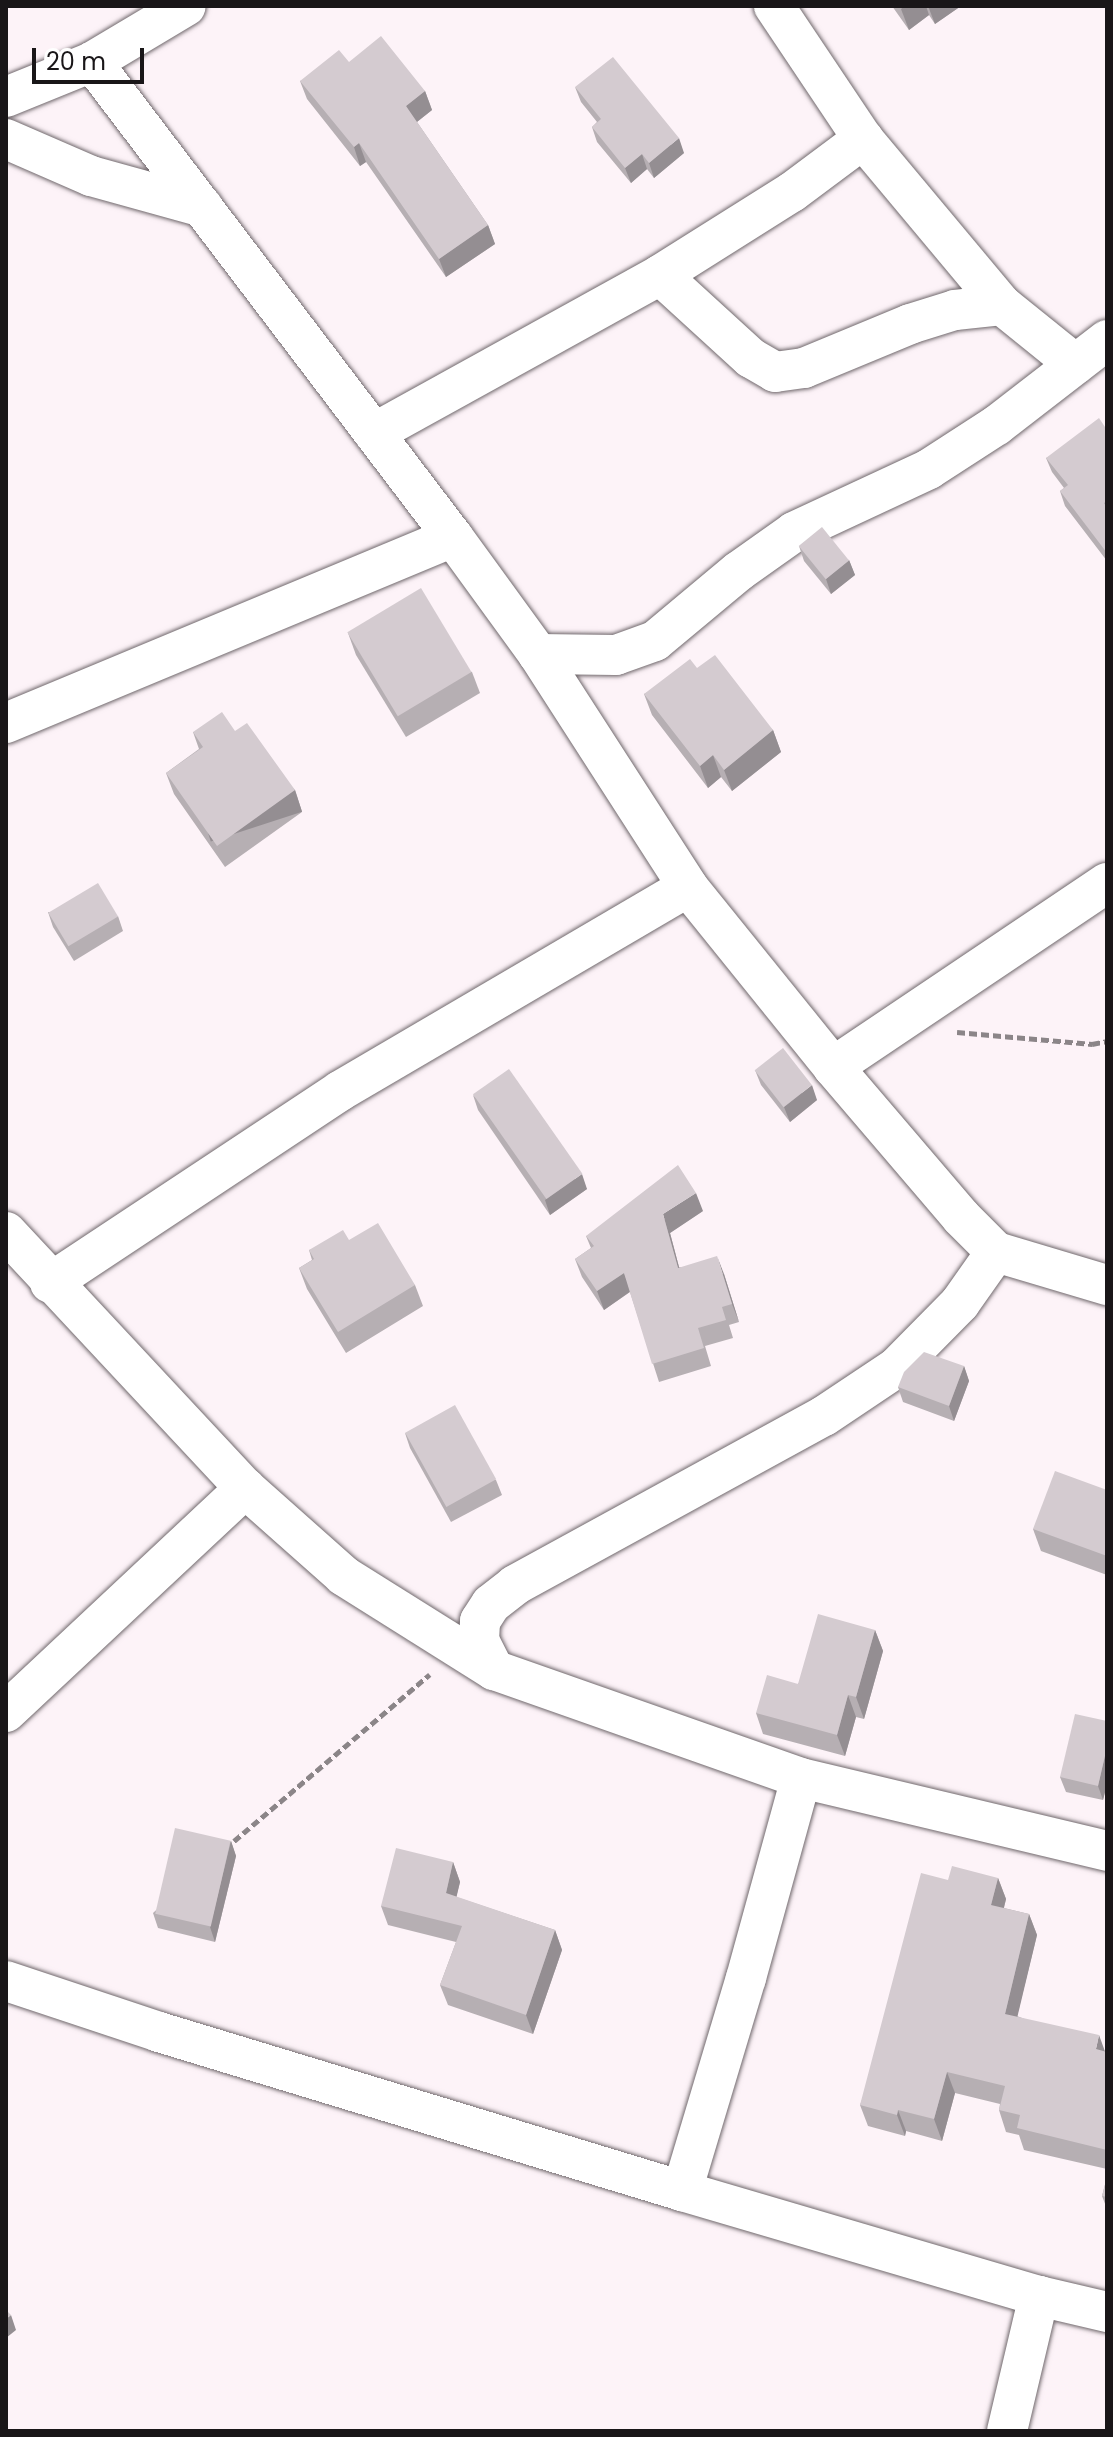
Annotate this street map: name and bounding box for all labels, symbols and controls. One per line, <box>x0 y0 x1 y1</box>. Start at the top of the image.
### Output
scale bar <box>36 32 148 82</box>
text: 20 m <box>46 45 106 78</box>

